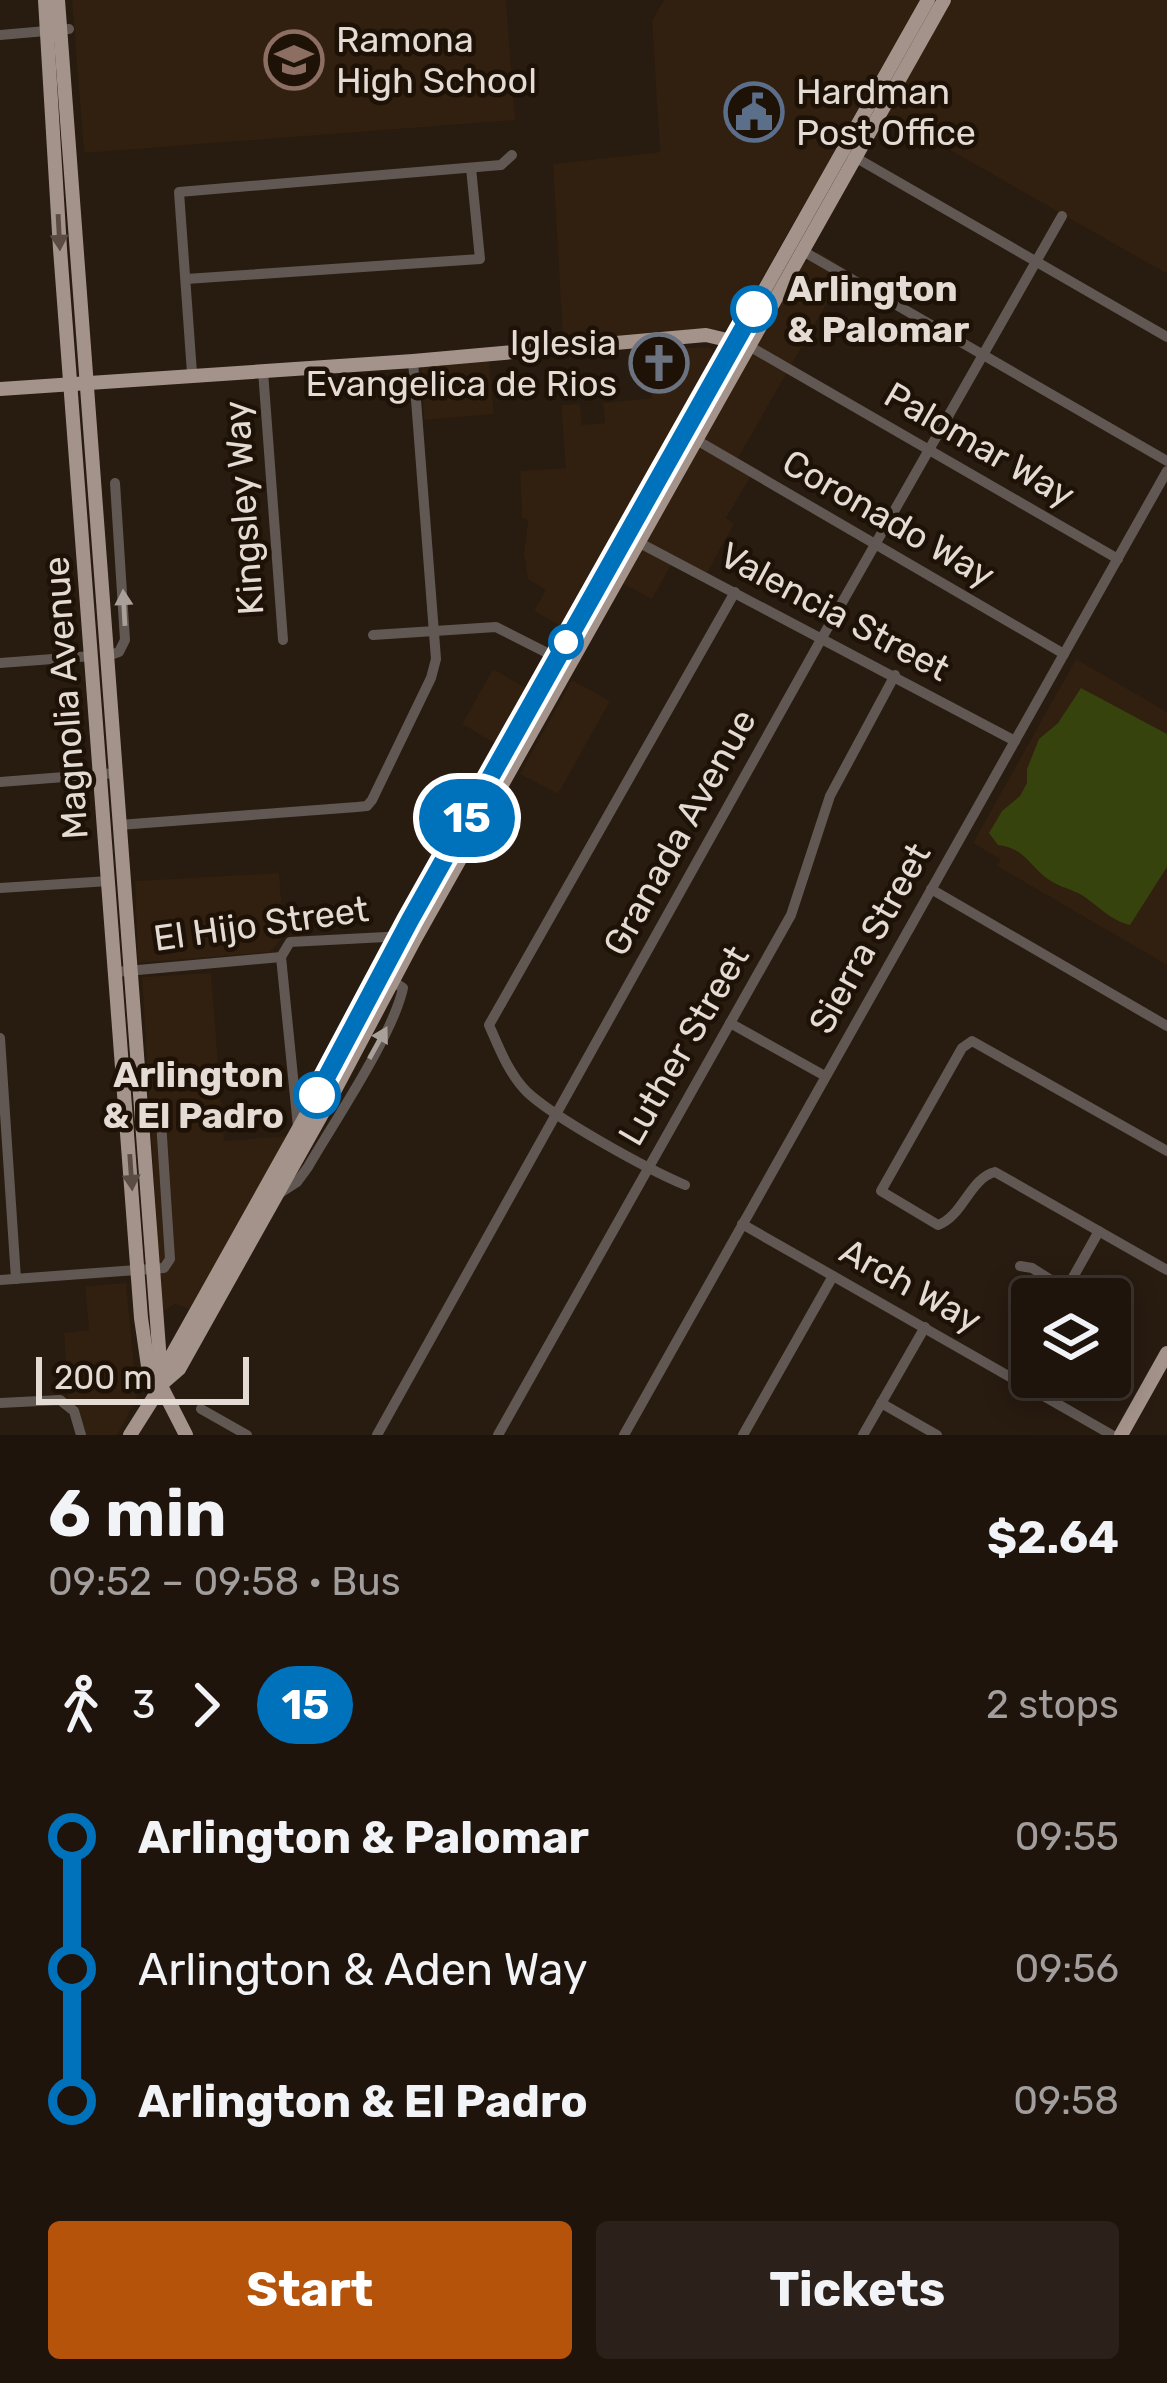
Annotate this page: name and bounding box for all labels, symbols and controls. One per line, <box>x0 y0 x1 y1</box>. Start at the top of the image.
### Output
place label: Ramona High School <box>336 18 537 102</box>
school or university icon: Ramona High School <box>263 29 325 91</box>
place label: Hardman Post Office <box>796 70 976 154</box>
public building icon: Hardman Post Office <box>723 81 785 143</box>
one-way arrow <box>50 214 69 252</box>
place label: Arlington & Palomar <box>787 267 969 351</box>
marker: Arlington & Palomar <box>732 287 776 331</box>
place label: Iglesia Evangelica de Rios <box>305 321 617 405</box>
church icon: Iglesia Evangelica de Rios <box>628 332 690 394</box>
street label: Palomar Way <box>877 373 1082 516</box>
street label: Kingsley Way <box>215 399 272 617</box>
street label: Coronado Way <box>775 440 1003 597</box>
street label: Valencia Street <box>713 533 957 690</box>
street label: Magnolia Avenue <box>34 555 97 841</box>
one-way arrow <box>114 588 133 626</box>
unlabelled marker <box>550 626 582 658</box>
street label: Granada Avenue <box>594 702 765 963</box>
line badge: 15 <box>413 779 521 857</box>
text: 15 <box>443 793 491 843</box>
street label: Sierra Street <box>799 835 939 1041</box>
street label: El Hijo Street <box>151 887 371 960</box>
street label: Luther Street <box>609 938 758 1153</box>
one-way arrow <box>367 1026 388 1061</box>
place label: Arlington & El Padro <box>103 1053 284 1137</box>
marker: Arlington & El Padro <box>295 1073 339 1117</box>
one-way arrow <box>121 1154 140 1192</box>
street label: Arch Way <box>833 1229 989 1342</box>
map controls <box>1011 1278 1131 1398</box>
button: layers <box>1011 1278 1131 1398</box>
scale bar <box>36 1351 249 1404</box>
text: 200 m <box>54 1358 153 1397</box>
text: 6 min <box>48 1474 227 1553</box>
text: $2.64 <box>987 1511 1119 1564</box>
text: 09:52 – 09:58 · Bus <box>48 1559 401 1605</box>
icon: walk <box>48 1672 114 1738</box>
icon: forward <box>173 1672 239 1738</box>
text: 15 <box>281 1680 329 1730</box>
text: 3 <box>132 1682 155 1728</box>
text: 2 stops <box>986 1682 1119 1728</box>
text: Arlington & Palomar <box>138 1811 589 1864</box>
text: 09:55 <box>1015 1814 1119 1860</box>
text: Arlington & Aden Way <box>138 1943 588 1996</box>
text: 09:56 <box>1014 1946 1119 1992</box>
text: Arlington & El Padro <box>138 2075 588 2128</box>
text: 09:58 <box>1013 2078 1119 2124</box>
button: Start <box>48 2221 572 2359</box>
button: Tickets <box>596 2221 1119 2359</box>

